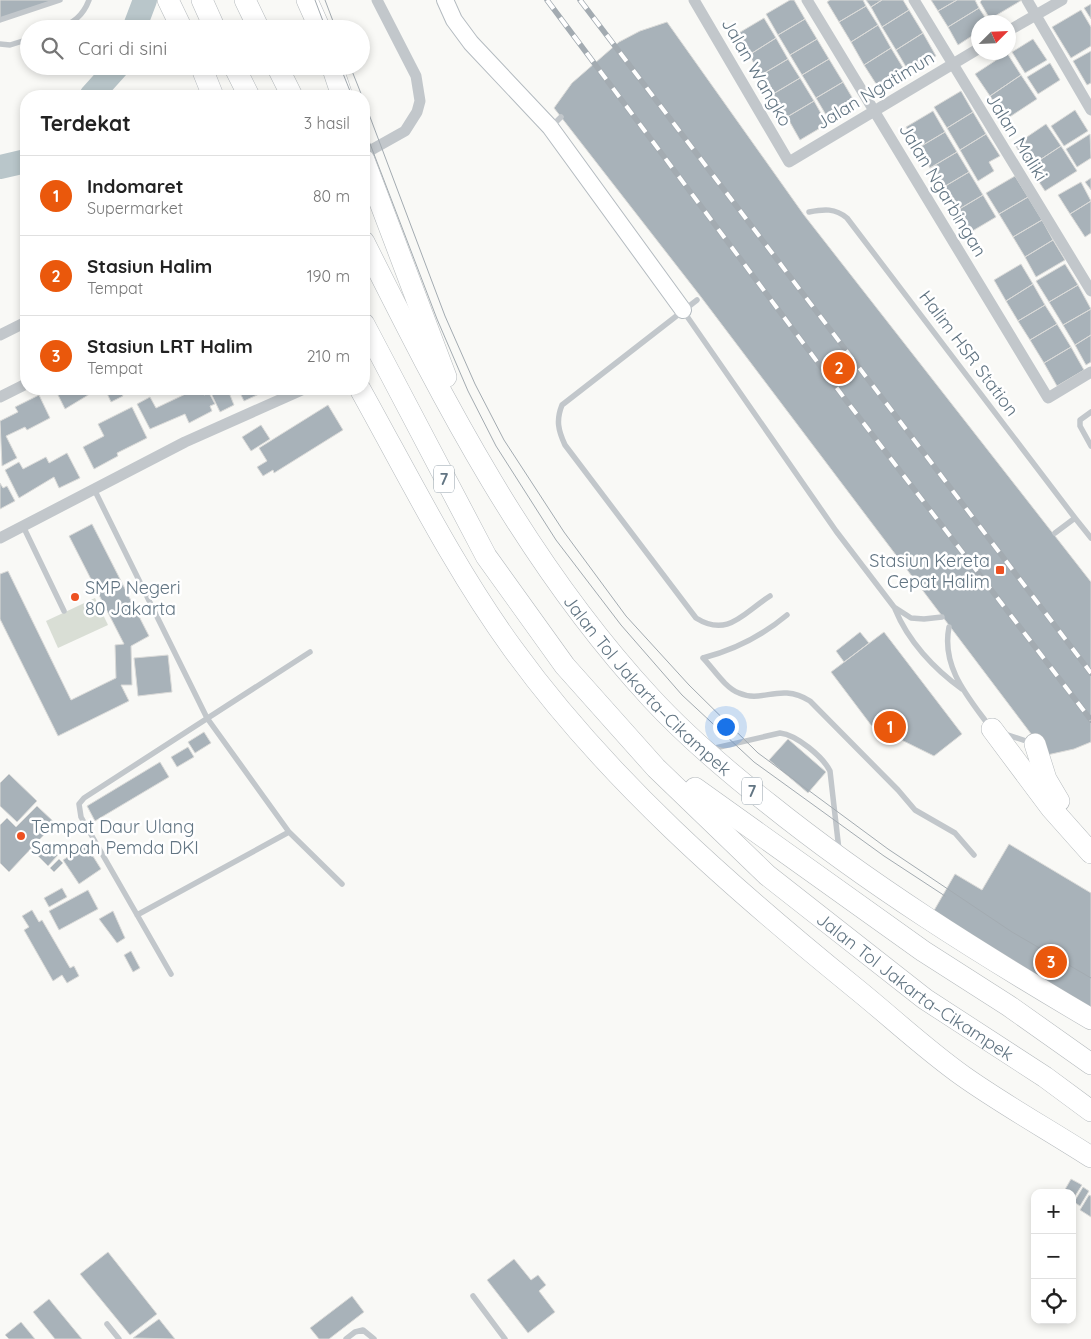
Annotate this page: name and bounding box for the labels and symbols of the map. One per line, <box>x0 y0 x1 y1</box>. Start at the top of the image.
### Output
street label: Jalan Wangko <box>717 14 797 130</box>
north arrow <box>971 15 1016 60</box>
street label: Jalan Ngatimun <box>812 46 938 134</box>
street label: Jalan Maliki <box>981 89 1053 185</box>
street label: Jalan Ngarbingan <box>894 119 992 261</box>
street label: Halim HSR Station <box>914 286 1024 420</box>
pin: 2 <box>823 349 855 387</box>
road number: 7 <box>434 466 454 492</box>
place label: Stasiun Kereta Cepat Halim <box>869 549 990 593</box>
marker: Stasiun Kereta Cepat Halim <box>994 564 1006 576</box>
place label: SMP Negeri 80 Jakarta <box>85 576 181 620</box>
street label: Jalan Tol Jakarta–Cikampek <box>559 590 737 780</box>
marker: SMP Negeri 80 Jakarta <box>69 591 81 603</box>
pin: 1 <box>874 708 906 746</box>
your location <box>713 714 739 740</box>
road number: 7 <box>742 778 762 804</box>
place label: Tempat Daur Ulang Sampah Pemda DKI <box>31 815 199 859</box>
marker: Tempat Daur Ulang Sampah Pemda DKI <box>15 830 27 842</box>
street label: Jalan Tol Jakarta–Cikampek <box>812 907 1018 1065</box>
pin: 3 <box>1035 943 1067 981</box>

